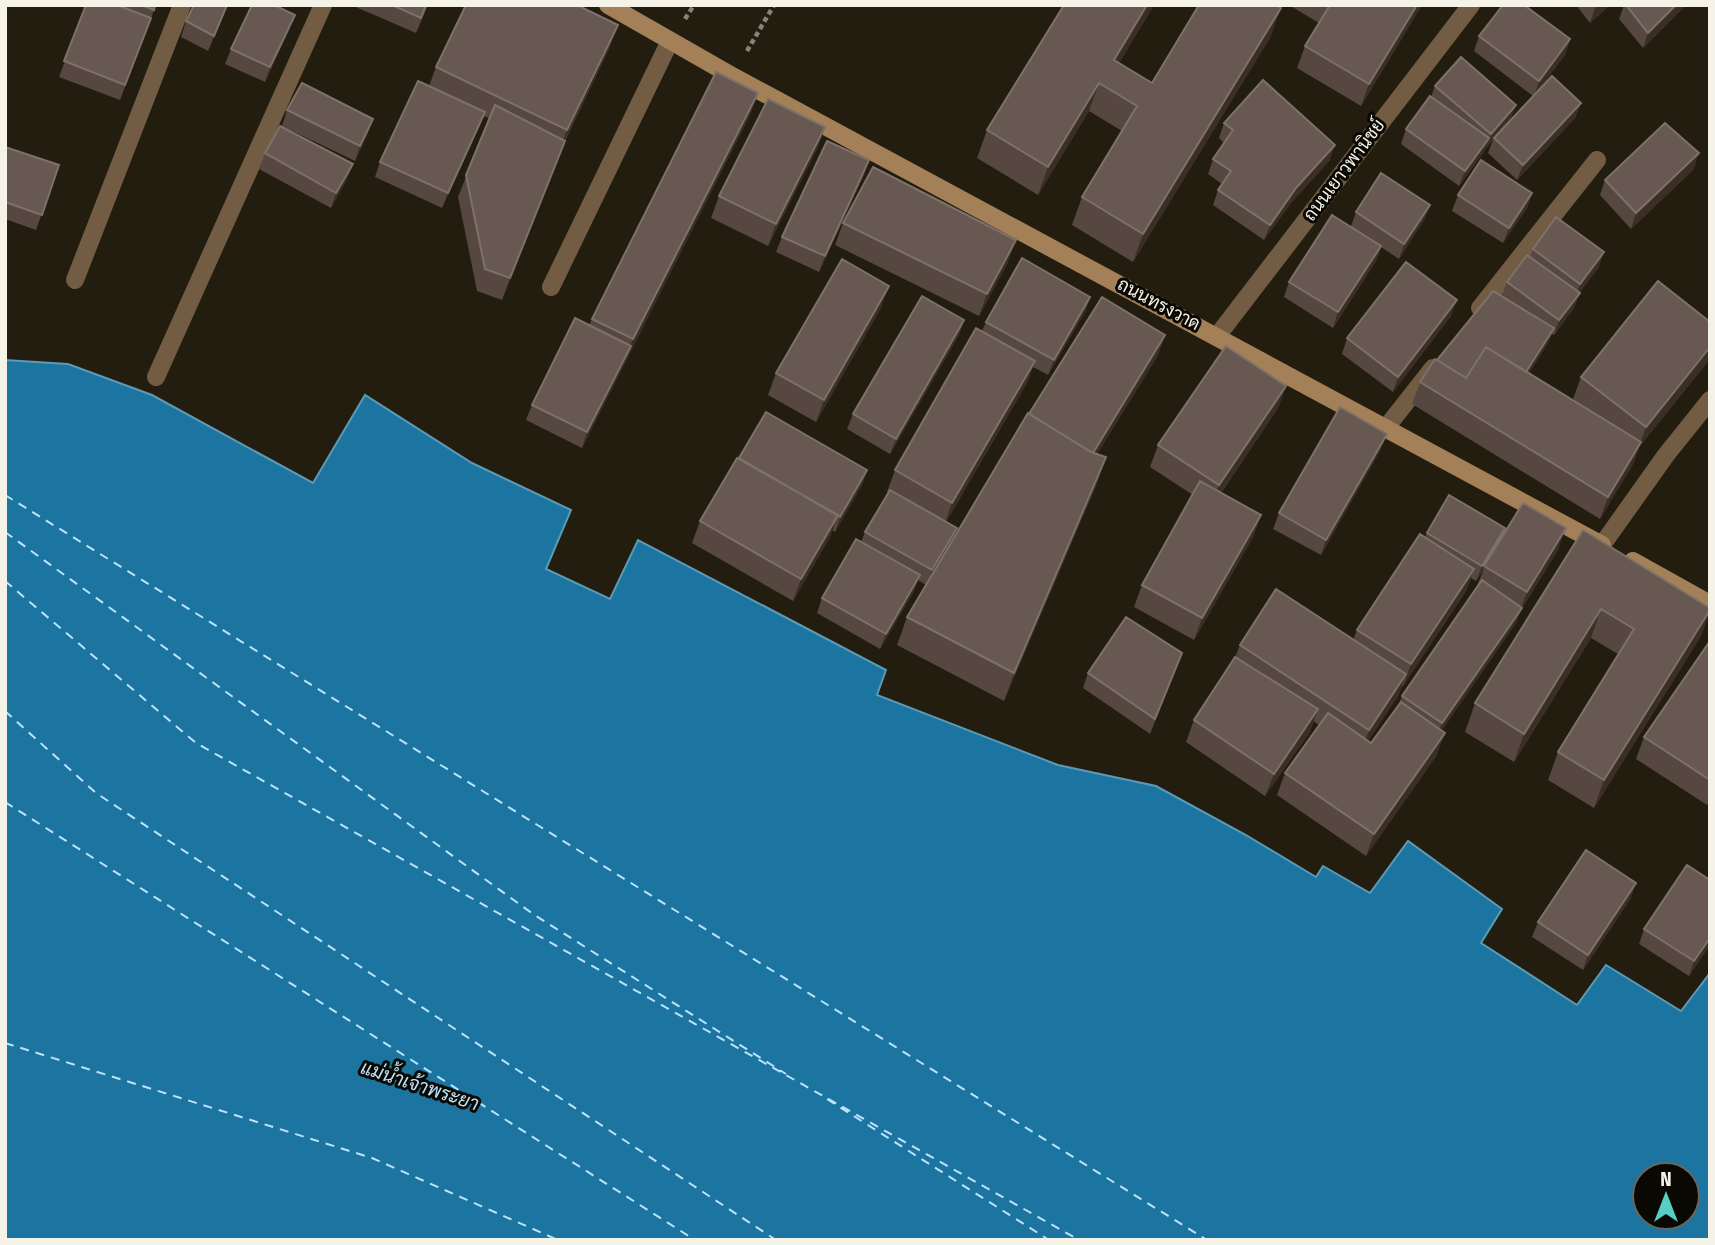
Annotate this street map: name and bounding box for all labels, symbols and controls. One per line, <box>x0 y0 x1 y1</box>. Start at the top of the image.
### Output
street label: ถนนเยาวพานิชย์ <box>1297 114 1389 225</box>
street label: ถนนทรงวาด <box>1114 273 1204 335</box>
water label: แม่น้ำเจ้าพระยา <box>358 1052 483 1115</box>
north arrow <box>1631 1161 1701 1231</box>
text: N <box>1660 1168 1672 1191</box>

